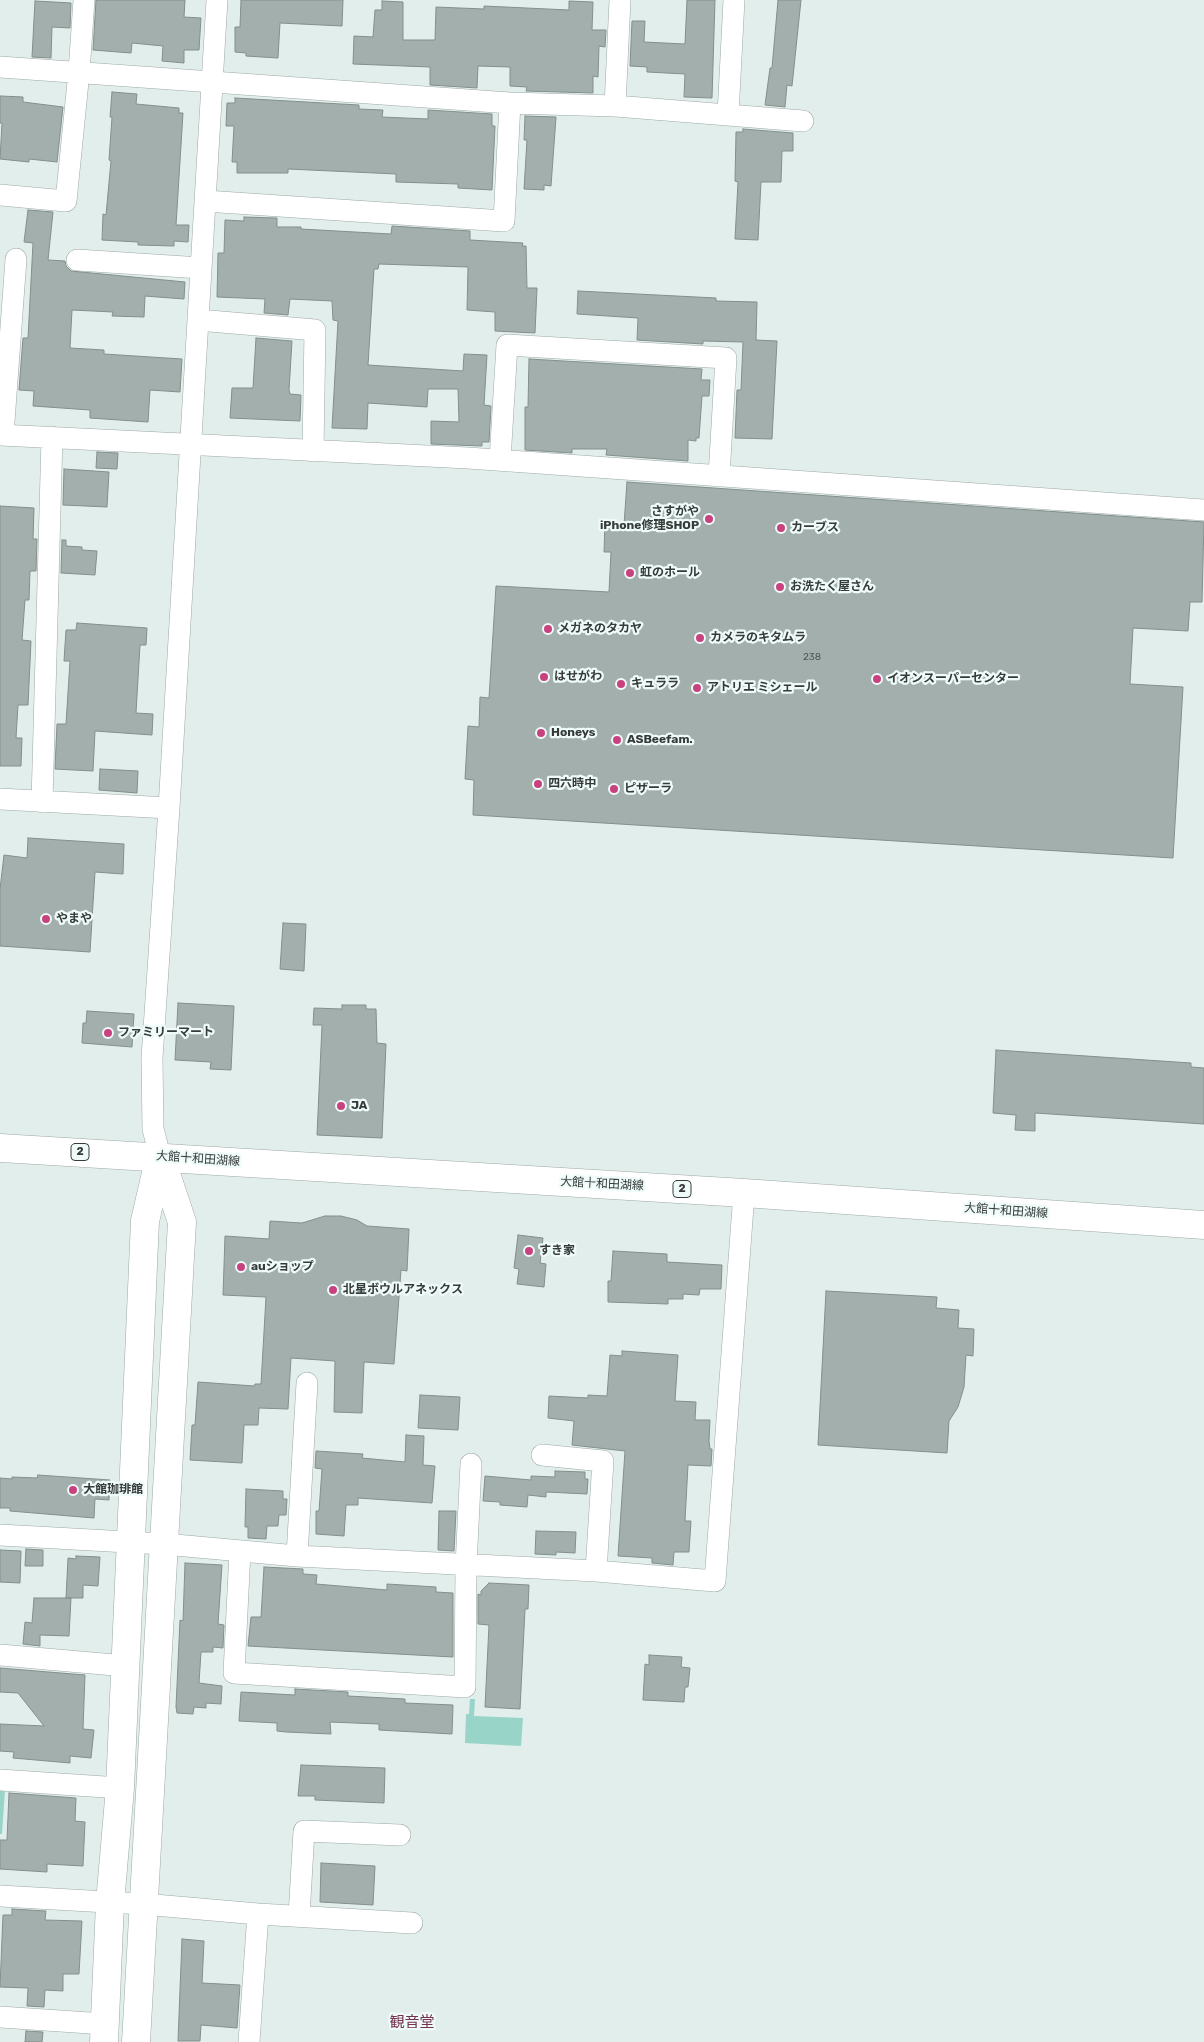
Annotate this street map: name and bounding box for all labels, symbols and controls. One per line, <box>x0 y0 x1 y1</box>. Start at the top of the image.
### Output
place label: さすがや iPhone修理SHOP <box>600 505 699 533</box>
marker: さすがや iPhone修理SHOP <box>703 513 715 525</box>
place label: カーブス <box>791 521 839 535</box>
marker: カーブス <box>775 522 787 534</box>
place label: 虹のホール <box>640 566 700 580</box>
marker: 虹のホール <box>624 567 636 579</box>
place label: お洗たく屋さん <box>790 580 874 594</box>
marker: お洗たく屋さん <box>774 581 786 593</box>
place label: メガネのタカヤ <box>558 622 642 636</box>
marker: メガネのタカヤ <box>542 623 554 635</box>
place label: カメラのキタムラ <box>710 631 806 645</box>
marker: カメラのキタムラ <box>694 632 706 644</box>
house number: 238 <box>803 651 821 663</box>
place label: はせがわ <box>554 670 602 684</box>
marker: はせがわ <box>538 671 550 683</box>
place label: イオンスーパーセンター <box>887 672 1019 686</box>
marker: イオンスーパーセンター <box>871 673 883 685</box>
place label: キュララ <box>631 677 679 691</box>
marker: キュララ <box>615 678 627 690</box>
place label: アトリエ ミシェール <box>707 681 818 695</box>
marker: アトリエ ミシェール <box>691 682 703 694</box>
place label: Honeys <box>551 726 595 740</box>
marker: Honeys <box>535 727 547 739</box>
place label: ASBeefam. <box>627 733 693 747</box>
marker: ASBeefam. <box>611 734 623 746</box>
place label: 四六時中 <box>548 777 596 791</box>
marker: 四六時中 <box>532 778 544 790</box>
place label: ピザーラ <box>624 782 672 796</box>
marker: ピザーラ <box>608 783 620 795</box>
place label: やまや <box>56 912 92 926</box>
marker: やまや <box>40 913 52 925</box>
place label: ファミリーマート <box>118 1026 214 1040</box>
marker: ファミリーマート <box>102 1027 114 1039</box>
place label: JA <box>351 1099 367 1113</box>
marker: JA <box>335 1100 347 1112</box>
road number: 2 <box>71 1144 89 1160</box>
street label: 大館十和田湖線 <box>156 1149 240 1169</box>
street label: 大館十和田湖線 <box>560 1175 644 1193</box>
road number: 2 <box>673 1180 691 1198</box>
street label: 大館十和田湖線 <box>964 1201 1048 1221</box>
place label: すき家 <box>539 1244 575 1258</box>
marker: すき家 <box>523 1245 535 1257</box>
place label: auショップ <box>251 1260 314 1274</box>
marker: auショップ <box>235 1261 247 1273</box>
place label: 北星ボウルアネックス <box>343 1283 463 1297</box>
marker: 北星ボウルアネックス <box>327 1284 339 1296</box>
place label: 大館珈琲館 <box>83 1483 143 1497</box>
marker: 大館珈琲館 <box>67 1484 79 1496</box>
district label: 観音堂 <box>390 2014 434 2032</box>

